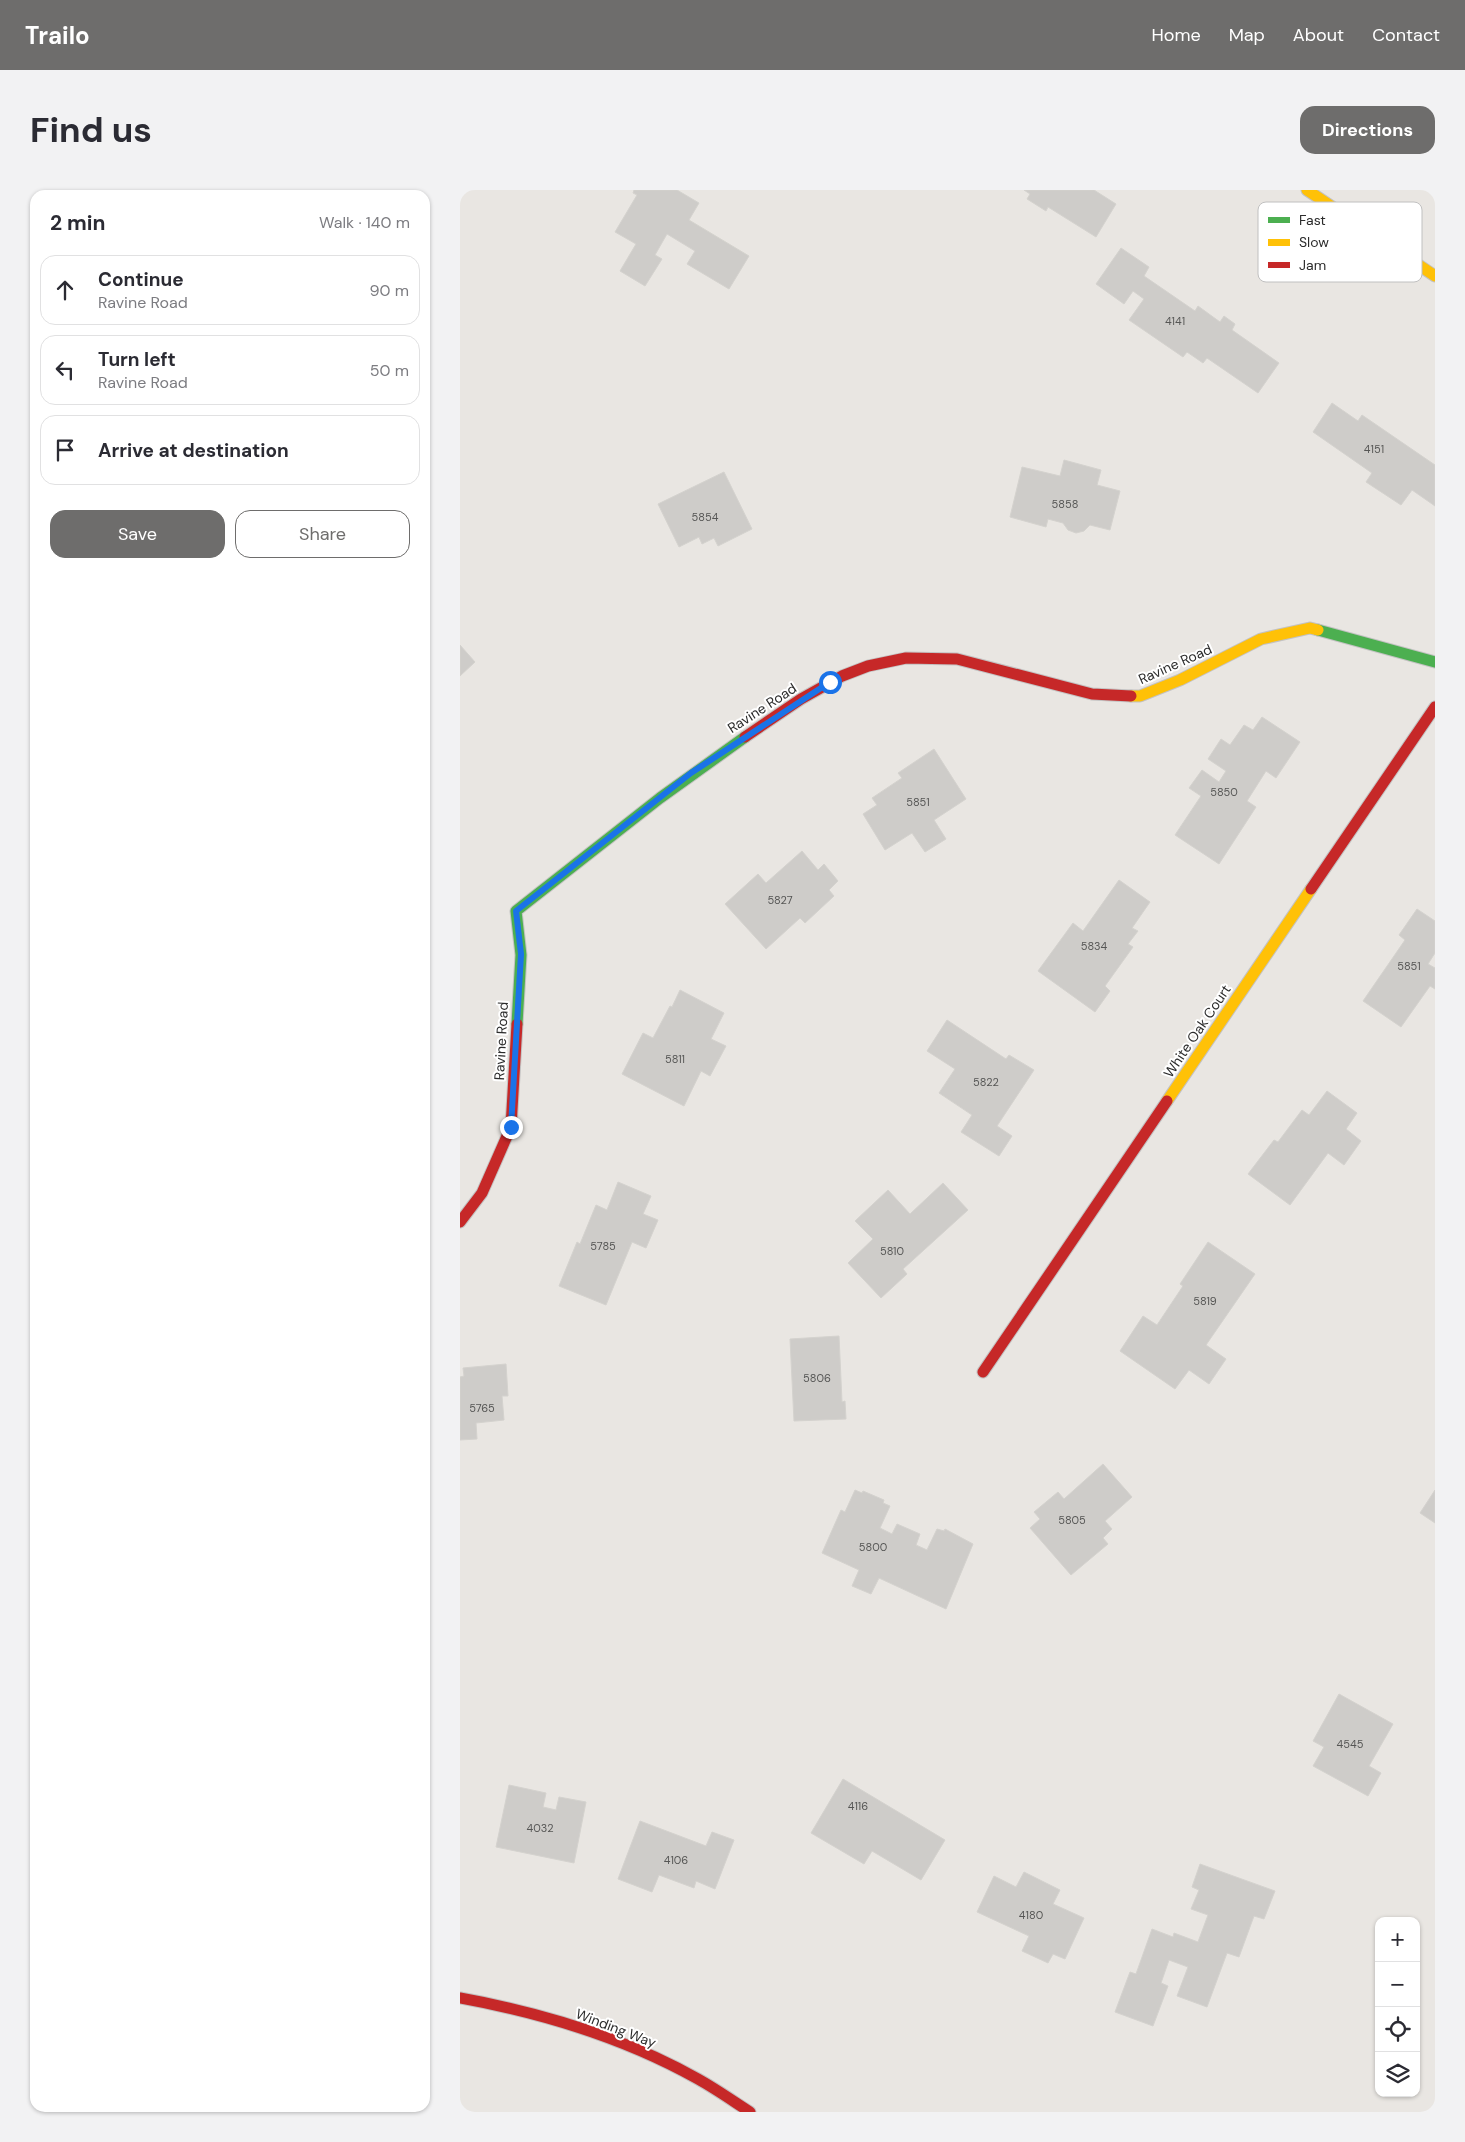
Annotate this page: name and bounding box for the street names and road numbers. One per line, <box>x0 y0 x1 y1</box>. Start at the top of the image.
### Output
street label: Ravine Road <box>1135 640 1215 688</box>
street label: Ravine Road <box>724 679 800 737</box>
street label: White Oak Court <box>1159 981 1235 1081</box>
street label: Ravine Road <box>490 1001 512 1081</box>
street label: Winding Way <box>573 2004 659 2052</box>

